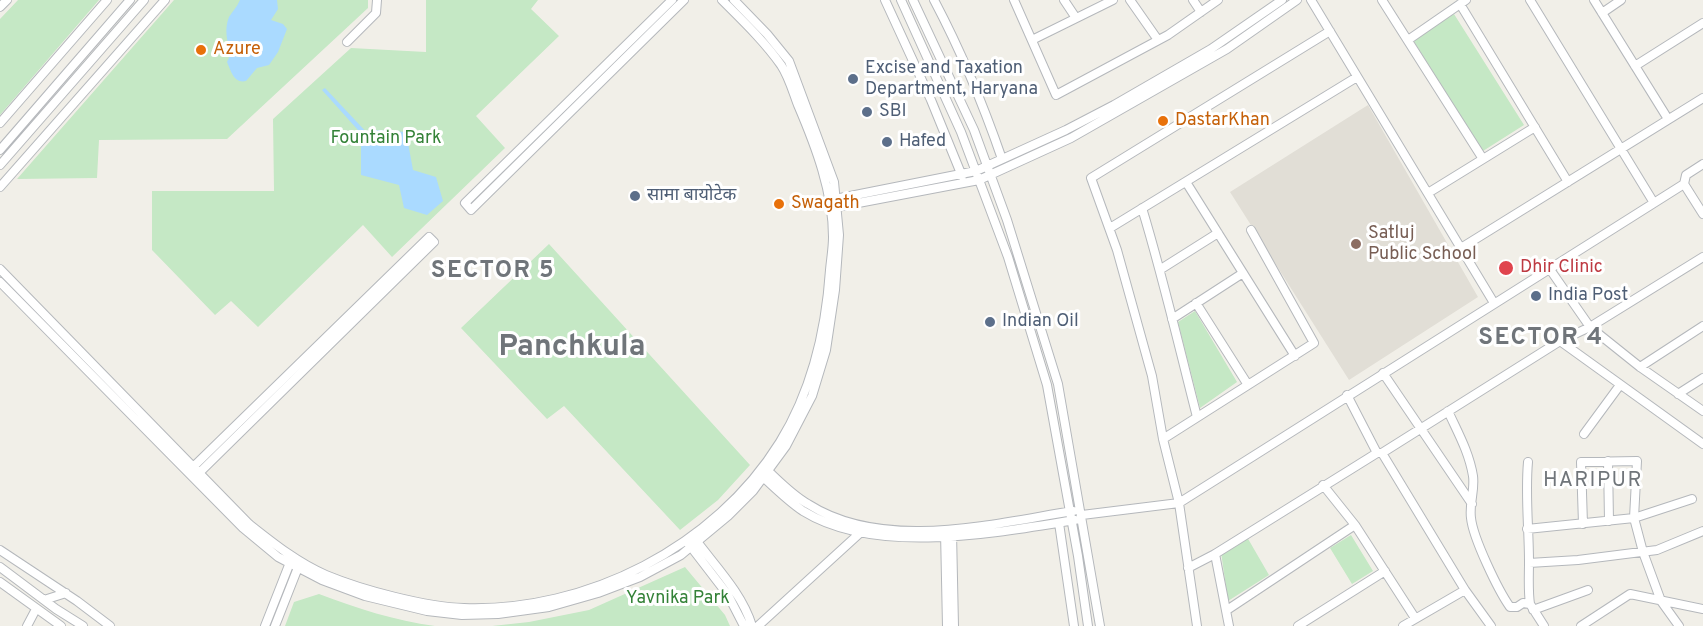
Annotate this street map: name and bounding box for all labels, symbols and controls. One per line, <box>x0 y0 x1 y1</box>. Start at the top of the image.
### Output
place label: Azure <box>213 39 261 61</box>
marker: Azure <box>194 43 208 57</box>
place label: Excise and Taxation Department, Haryana <box>865 58 1038 100</box>
marker: Excise and Taxation Department, Haryana <box>846 72 860 86</box>
place label: SBI <box>879 101 907 123</box>
marker: SBI <box>860 105 874 119</box>
place label: DastarKhan <box>1175 110 1270 132</box>
marker: DastarKhan <box>1156 114 1170 128</box>
park label: Fountain Park <box>330 128 442 150</box>
place label: Hafed <box>899 131 946 153</box>
marker: Hafed <box>880 135 894 149</box>
place label: सामा बायोटेक <box>647 185 736 207</box>
marker: सामा बायोटेक <box>628 189 642 203</box>
place label: Swagath <box>791 193 860 215</box>
marker: Swagath <box>772 197 786 211</box>
place label: Satluj Public School <box>1368 223 1477 266</box>
marker: Satluj Public School <box>1349 237 1363 251</box>
place label: Dhir Clinic <box>1520 257 1603 279</box>
district label: SECTOR 5 <box>431 258 555 286</box>
marker: Dhir Clinic <box>1497 259 1515 277</box>
place label: India Post <box>1548 285 1628 307</box>
marker: India Post <box>1529 289 1543 303</box>
place label: Indian Oil <box>1002 311 1079 333</box>
marker: Indian Oil <box>983 315 997 329</box>
district label: SECTOR 4 <box>1478 325 1604 353</box>
district label: Panchkula <box>499 331 645 367</box>
district label: HARIPUR <box>1543 469 1643 495</box>
park label: Yavnika Park <box>626 588 730 610</box>

